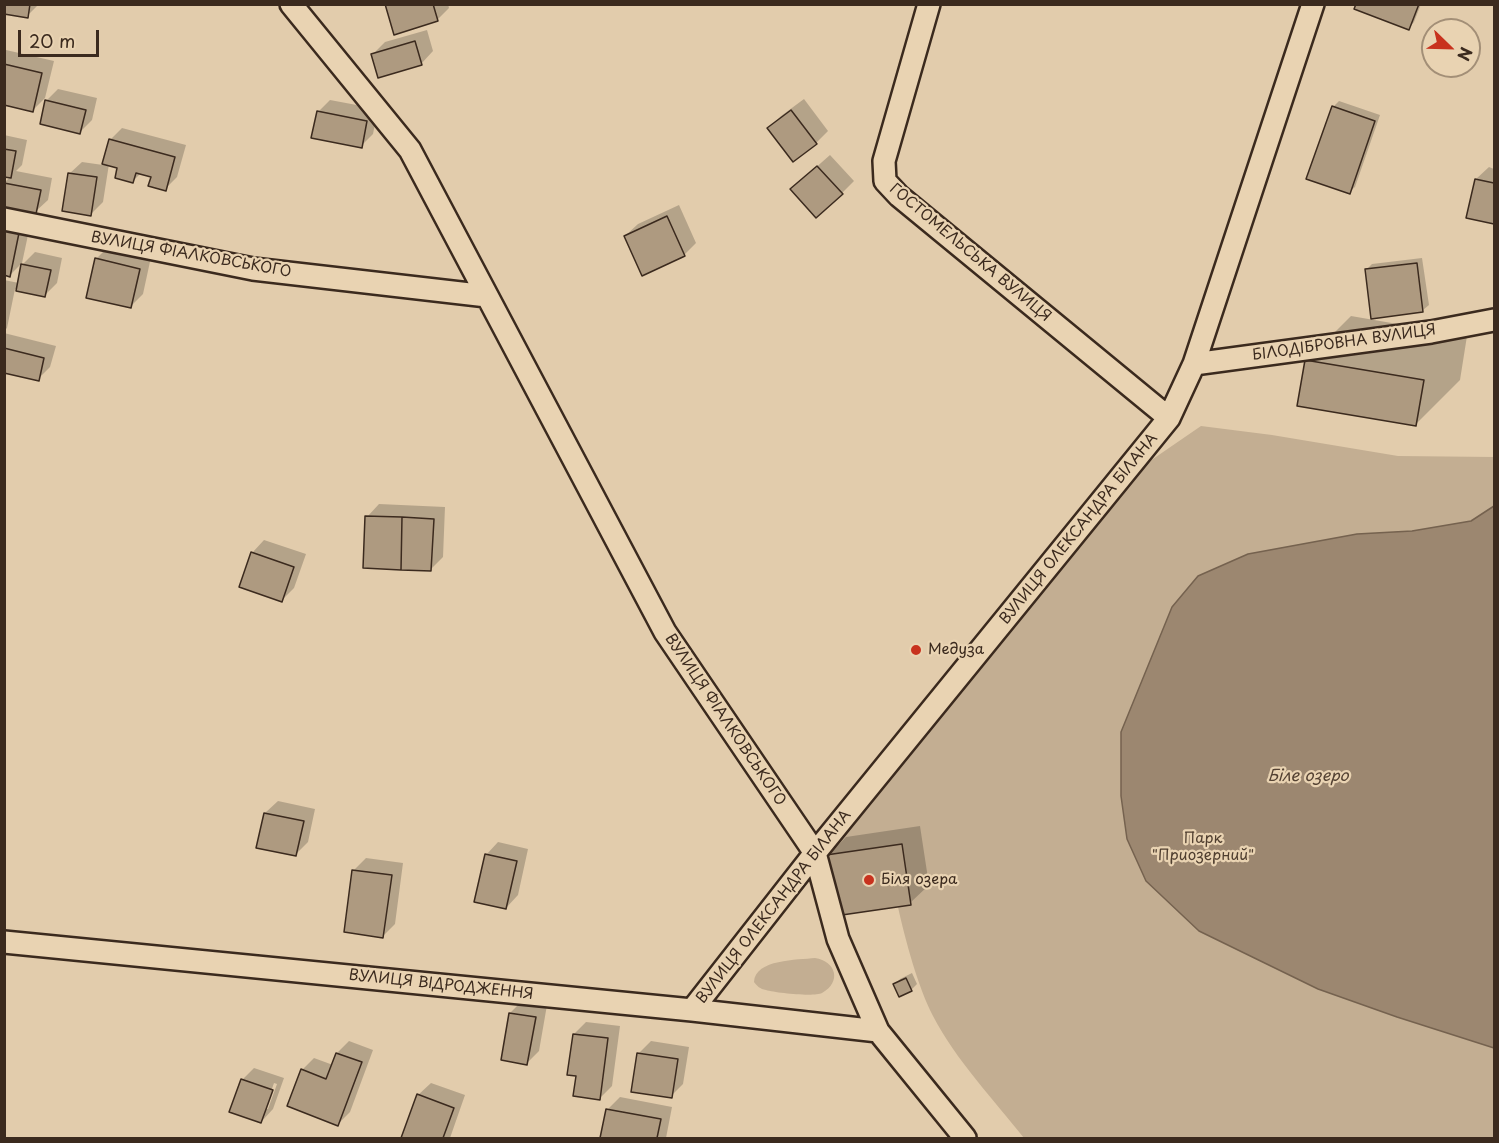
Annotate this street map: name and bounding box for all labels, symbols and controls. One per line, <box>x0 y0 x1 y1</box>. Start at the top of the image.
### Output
scale bar <box>21 18 102 56</box>
north arrow <box>1421 18 1481 78</box>
text: 20 m <box>29 27 75 54</box>
text: N <box>1452 44 1479 65</box>
street label: ГОСТОМЕЛЬСЬКА ВУЛИЦЯ <box>886 180 1054 326</box>
street label: ВУЛИЦЯ ФІАЛКОВСЬКОГО <box>89 228 293 282</box>
street label: БІЛОДІБРОВНА ВУЛИЦЯ <box>1251 321 1437 365</box>
street label: ВУЛИЦЯ ОЛЕКСАНДРА БІЛАНА <box>996 430 1162 628</box>
street label: ВУЛИЦЯ ФІАЛКОВСЬКОГО <box>661 631 789 809</box>
place label: Медуза <box>928 641 984 659</box>
marker: Медуза <box>909 643 923 657</box>
water label: Біле озеро <box>1267 767 1349 787</box>
street label: ВУЛИЦЯ ОЛЕКСАНДРА БІЛАНА <box>693 807 855 1007</box>
park label: Парк "Приозерний" <box>1152 830 1254 865</box>
place label: Біля озера <box>881 871 957 889</box>
marker: Біля озера <box>862 873 876 887</box>
street label: ВУЛИЦЯ ВІДРОДЖЕННЯ <box>348 966 534 1004</box>

